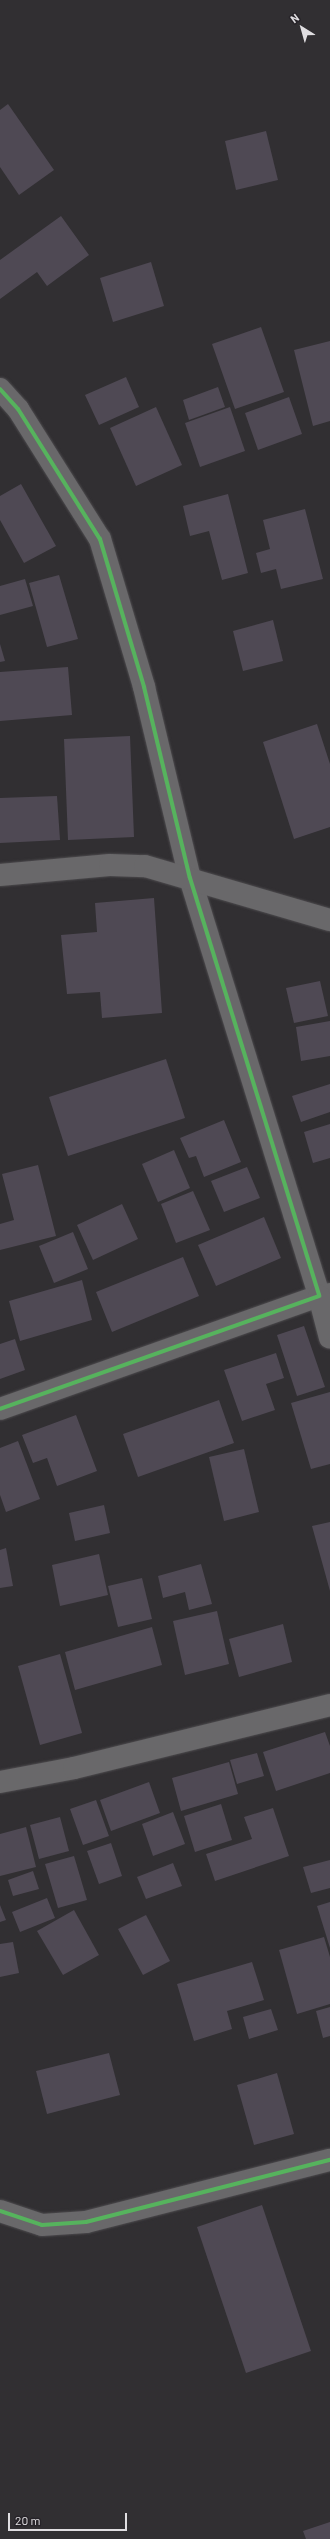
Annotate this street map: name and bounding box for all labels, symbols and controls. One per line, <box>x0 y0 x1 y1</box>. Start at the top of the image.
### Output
north arrow <box>282 8 322 48</box>
text: N <box>288 11 301 25</box>
scale bar <box>10 2505 129 2531</box>
text: 20 m <box>15 2513 41 2527</box>

